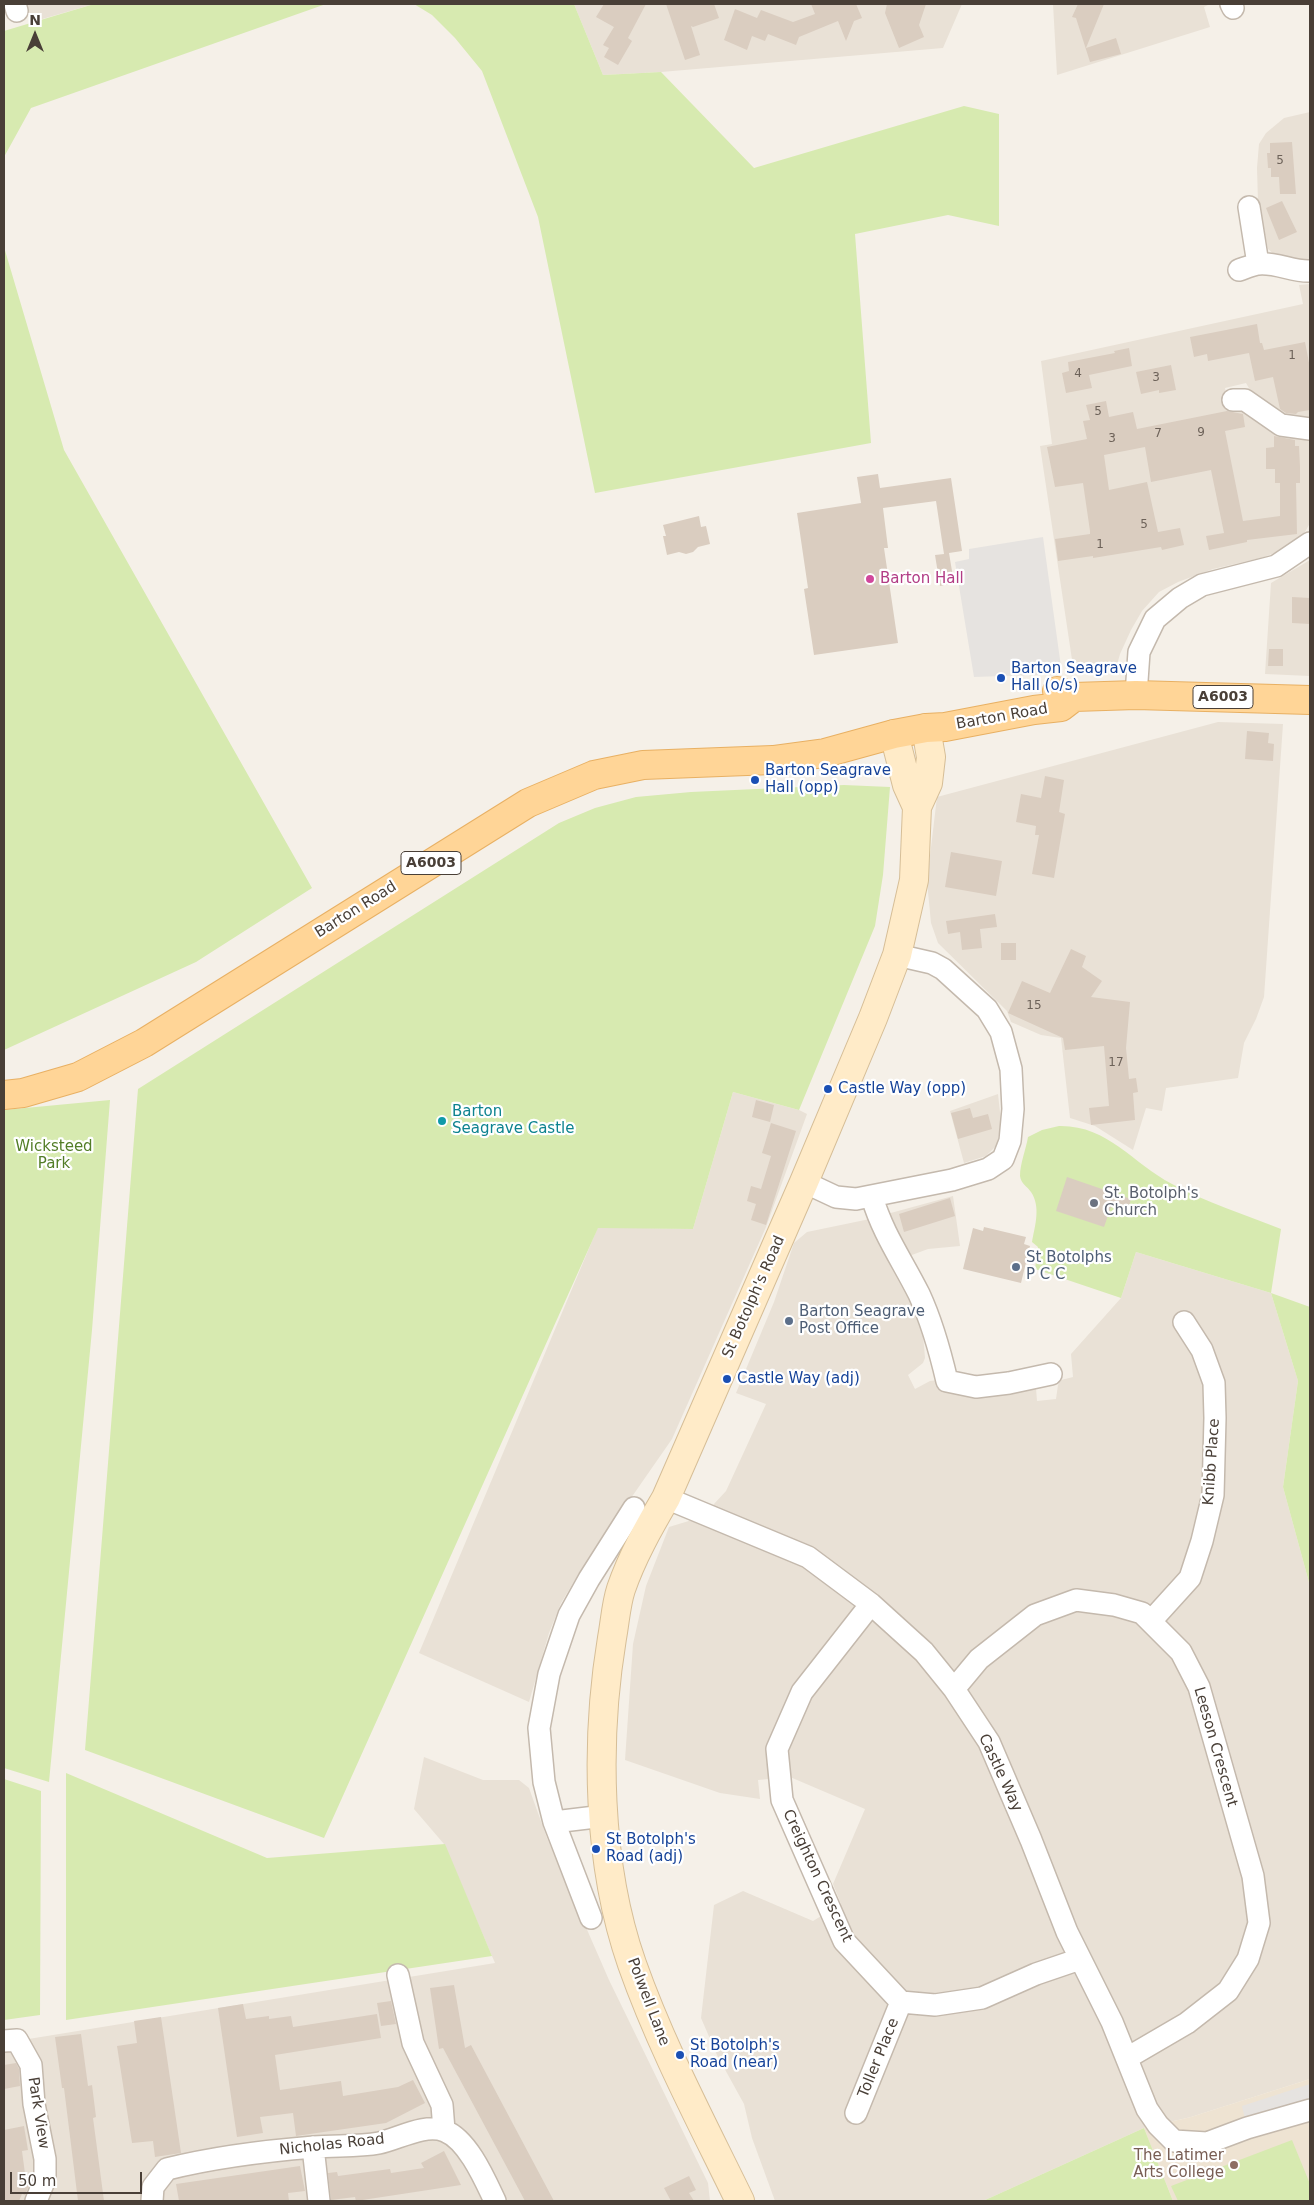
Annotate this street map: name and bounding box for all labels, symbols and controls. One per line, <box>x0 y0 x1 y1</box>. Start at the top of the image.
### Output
north arrow <box>10 10 60 60</box>
text: N <box>29 12 41 28</box>
house number: 5 <box>1276 154 1284 168</box>
house number: 1 <box>1288 349 1296 363</box>
house number: 4 <box>1074 367 1082 381</box>
house number: 3 <box>1152 371 1160 385</box>
house number: 5 <box>1094 405 1102 419</box>
house number: 9 <box>1197 426 1205 440</box>
house number: 7 <box>1154 427 1162 441</box>
house number: 3 <box>1108 432 1116 446</box>
house number: 5 <box>1140 518 1148 532</box>
house number: 1 <box>1096 538 1104 552</box>
place label: Barton Hall <box>880 570 964 588</box>
marker: Barton Hall <box>864 573 876 585</box>
place label: Barton Seagrave Hall (o/s) <box>1011 660 1137 695</box>
marker: Barton Seagrave Hall (o/s) <box>995 672 1007 684</box>
road number: A6003 <box>1193 686 1253 709</box>
street label: Barton Road <box>955 700 1049 734</box>
place label: Barton Seagrave Hall (opp) <box>765 762 891 797</box>
marker: Barton Seagrave Hall (opp) <box>749 774 761 786</box>
road number: A6003 <box>401 851 461 874</box>
street label: Barton Road <box>312 878 400 942</box>
house number: 15 <box>1026 999 1042 1013</box>
house number: 17 <box>1108 1056 1124 1070</box>
place label: Castle Way (opp) <box>838 1080 966 1098</box>
marker: Castle Way (opp) <box>822 1083 834 1095</box>
place label: Barton Seagrave Castle <box>452 1103 574 1138</box>
marker: Barton Seagrave Castle <box>436 1115 448 1127</box>
park label: Wicksteed Park <box>15 1138 93 1173</box>
place label: St. Botolph's Church <box>1104 1185 1199 1220</box>
marker: St. Botolph's Church <box>1088 1197 1100 1209</box>
street label: St Botolph's Road <box>719 1233 789 1361</box>
place label: St Botolphs P C C <box>1026 1249 1112 1284</box>
marker: St Botolphs P C C <box>1010 1261 1022 1273</box>
place label: Barton Seagrave Post Office <box>799 1303 925 1338</box>
marker: Barton Seagrave Post Office <box>783 1315 795 1327</box>
place label: Castle Way (adj) <box>737 1370 860 1388</box>
marker: Castle Way (adj) <box>721 1373 733 1385</box>
street label: Knibb Place <box>1200 1418 1224 1506</box>
street label: Leeson Crescent <box>1189 1685 1241 1809</box>
street label: Castle Way <box>974 1731 1026 1815</box>
street label: Creighton Crescent <box>778 1807 856 1945</box>
place label: St Botolph's Road (adj) <box>606 1831 696 1866</box>
marker: St Botolph's Road (adj) <box>590 1843 602 1855</box>
street label: Polwell Lane <box>623 1955 673 2049</box>
street label: Toller Place <box>855 2016 903 2100</box>
place label: St Botolph's Road (near) <box>690 2037 780 2072</box>
marker: St Botolph's Road (near) <box>674 2049 686 2061</box>
street label: Park View <box>23 2076 53 2150</box>
street label: Nicholas Road <box>278 2131 386 2159</box>
place label: The Latimer Arts College <box>1133 2147 1224 2182</box>
marker: The Latimer Arts College <box>1228 2159 1240 2171</box>
scale bar <box>12 2162 145 2194</box>
text: 50 m <box>18 2172 56 2190</box>

